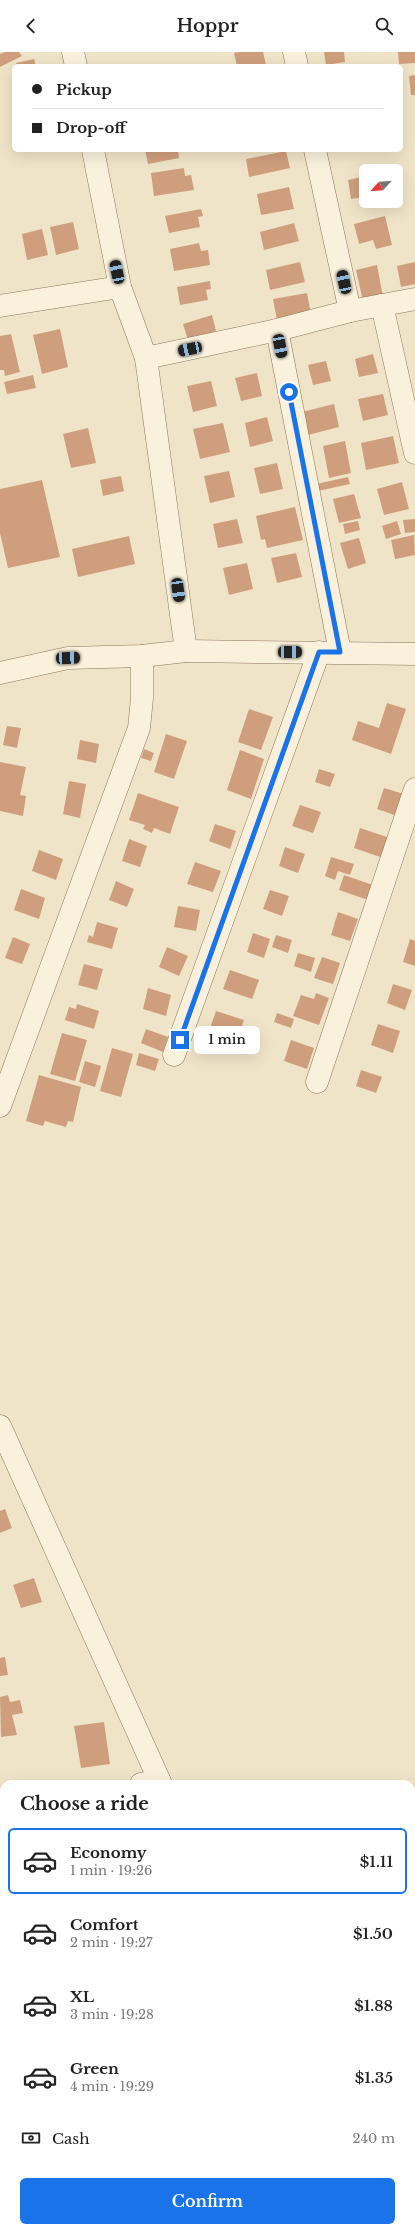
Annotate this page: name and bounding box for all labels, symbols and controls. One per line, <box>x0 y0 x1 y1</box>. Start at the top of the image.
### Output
icon: back <box>20 15 42 37</box>
text: Hoppr <box>176 15 239 37</box>
icon: search <box>373 15 395 37</box>
text: Pickup <box>56 80 112 99</box>
text: Drop-off <box>56 118 126 137</box>
north arrow <box>359 164 403 208</box>
map controls <box>359 164 403 208</box>
car <box>109 259 125 285</box>
car <box>336 269 352 295</box>
car <box>272 333 288 359</box>
car <box>177 341 203 357</box>
route start <box>280 383 298 401</box>
car <box>170 577 186 603</box>
car <box>278 646 302 658</box>
car <box>56 652 80 664</box>
callout: 1 min <box>194 1026 260 1054</box>
route end <box>171 1031 189 1049</box>
text: 1 min <box>208 1031 246 1048</box>
text: Choose a ride <box>20 1793 149 1815</box>
icon: car <box>22 1843 58 1879</box>
text: Economy <box>70 1843 147 1862</box>
text: $1.11 <box>360 1852 393 1871</box>
text: 1 min · 19:26 <box>70 1862 152 1879</box>
icon: car <box>22 1915 58 1951</box>
text: Comfort <box>70 1915 138 1934</box>
text: $1.50 <box>353 1924 393 1943</box>
text: 2 min · 19:27 <box>70 1934 153 1951</box>
icon: car <box>22 1987 58 2023</box>
text: XL <box>70 1987 94 2006</box>
text: $1.88 <box>354 1996 393 2015</box>
text: 3 min · 19:28 <box>70 2006 154 2023</box>
icon: car <box>22 2059 58 2095</box>
text: Green <box>70 2059 119 2078</box>
text: $1.35 <box>355 2068 393 2087</box>
text: 4 min · 19:29 <box>70 2078 154 2095</box>
icon: cash <box>20 2127 42 2149</box>
text: Cash <box>52 2129 89 2148</box>
text: 240 m <box>352 2130 395 2147</box>
button: Confirm <box>20 2178 395 2224</box>

